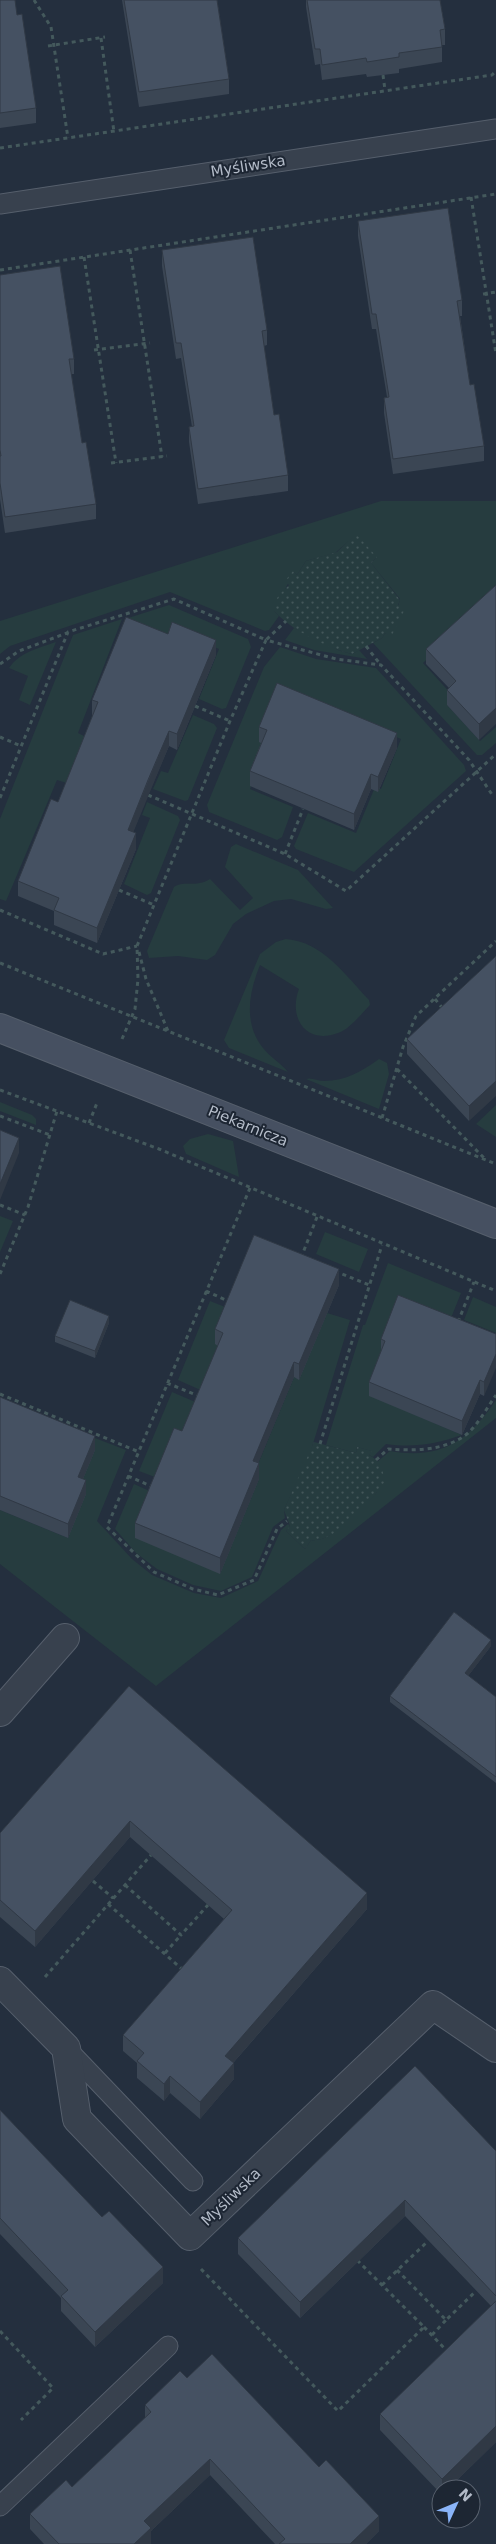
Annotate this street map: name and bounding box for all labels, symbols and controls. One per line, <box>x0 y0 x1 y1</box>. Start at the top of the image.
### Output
street label: Myśliwska <box>209 151 287 181</box>
street label: Piekarnicza <box>205 1102 291 1150</box>
street label: Myśliwska <box>198 2164 264 2230</box>
north arrow <box>431 2479 481 2529</box>
text: N <box>456 2485 475 2505</box>

